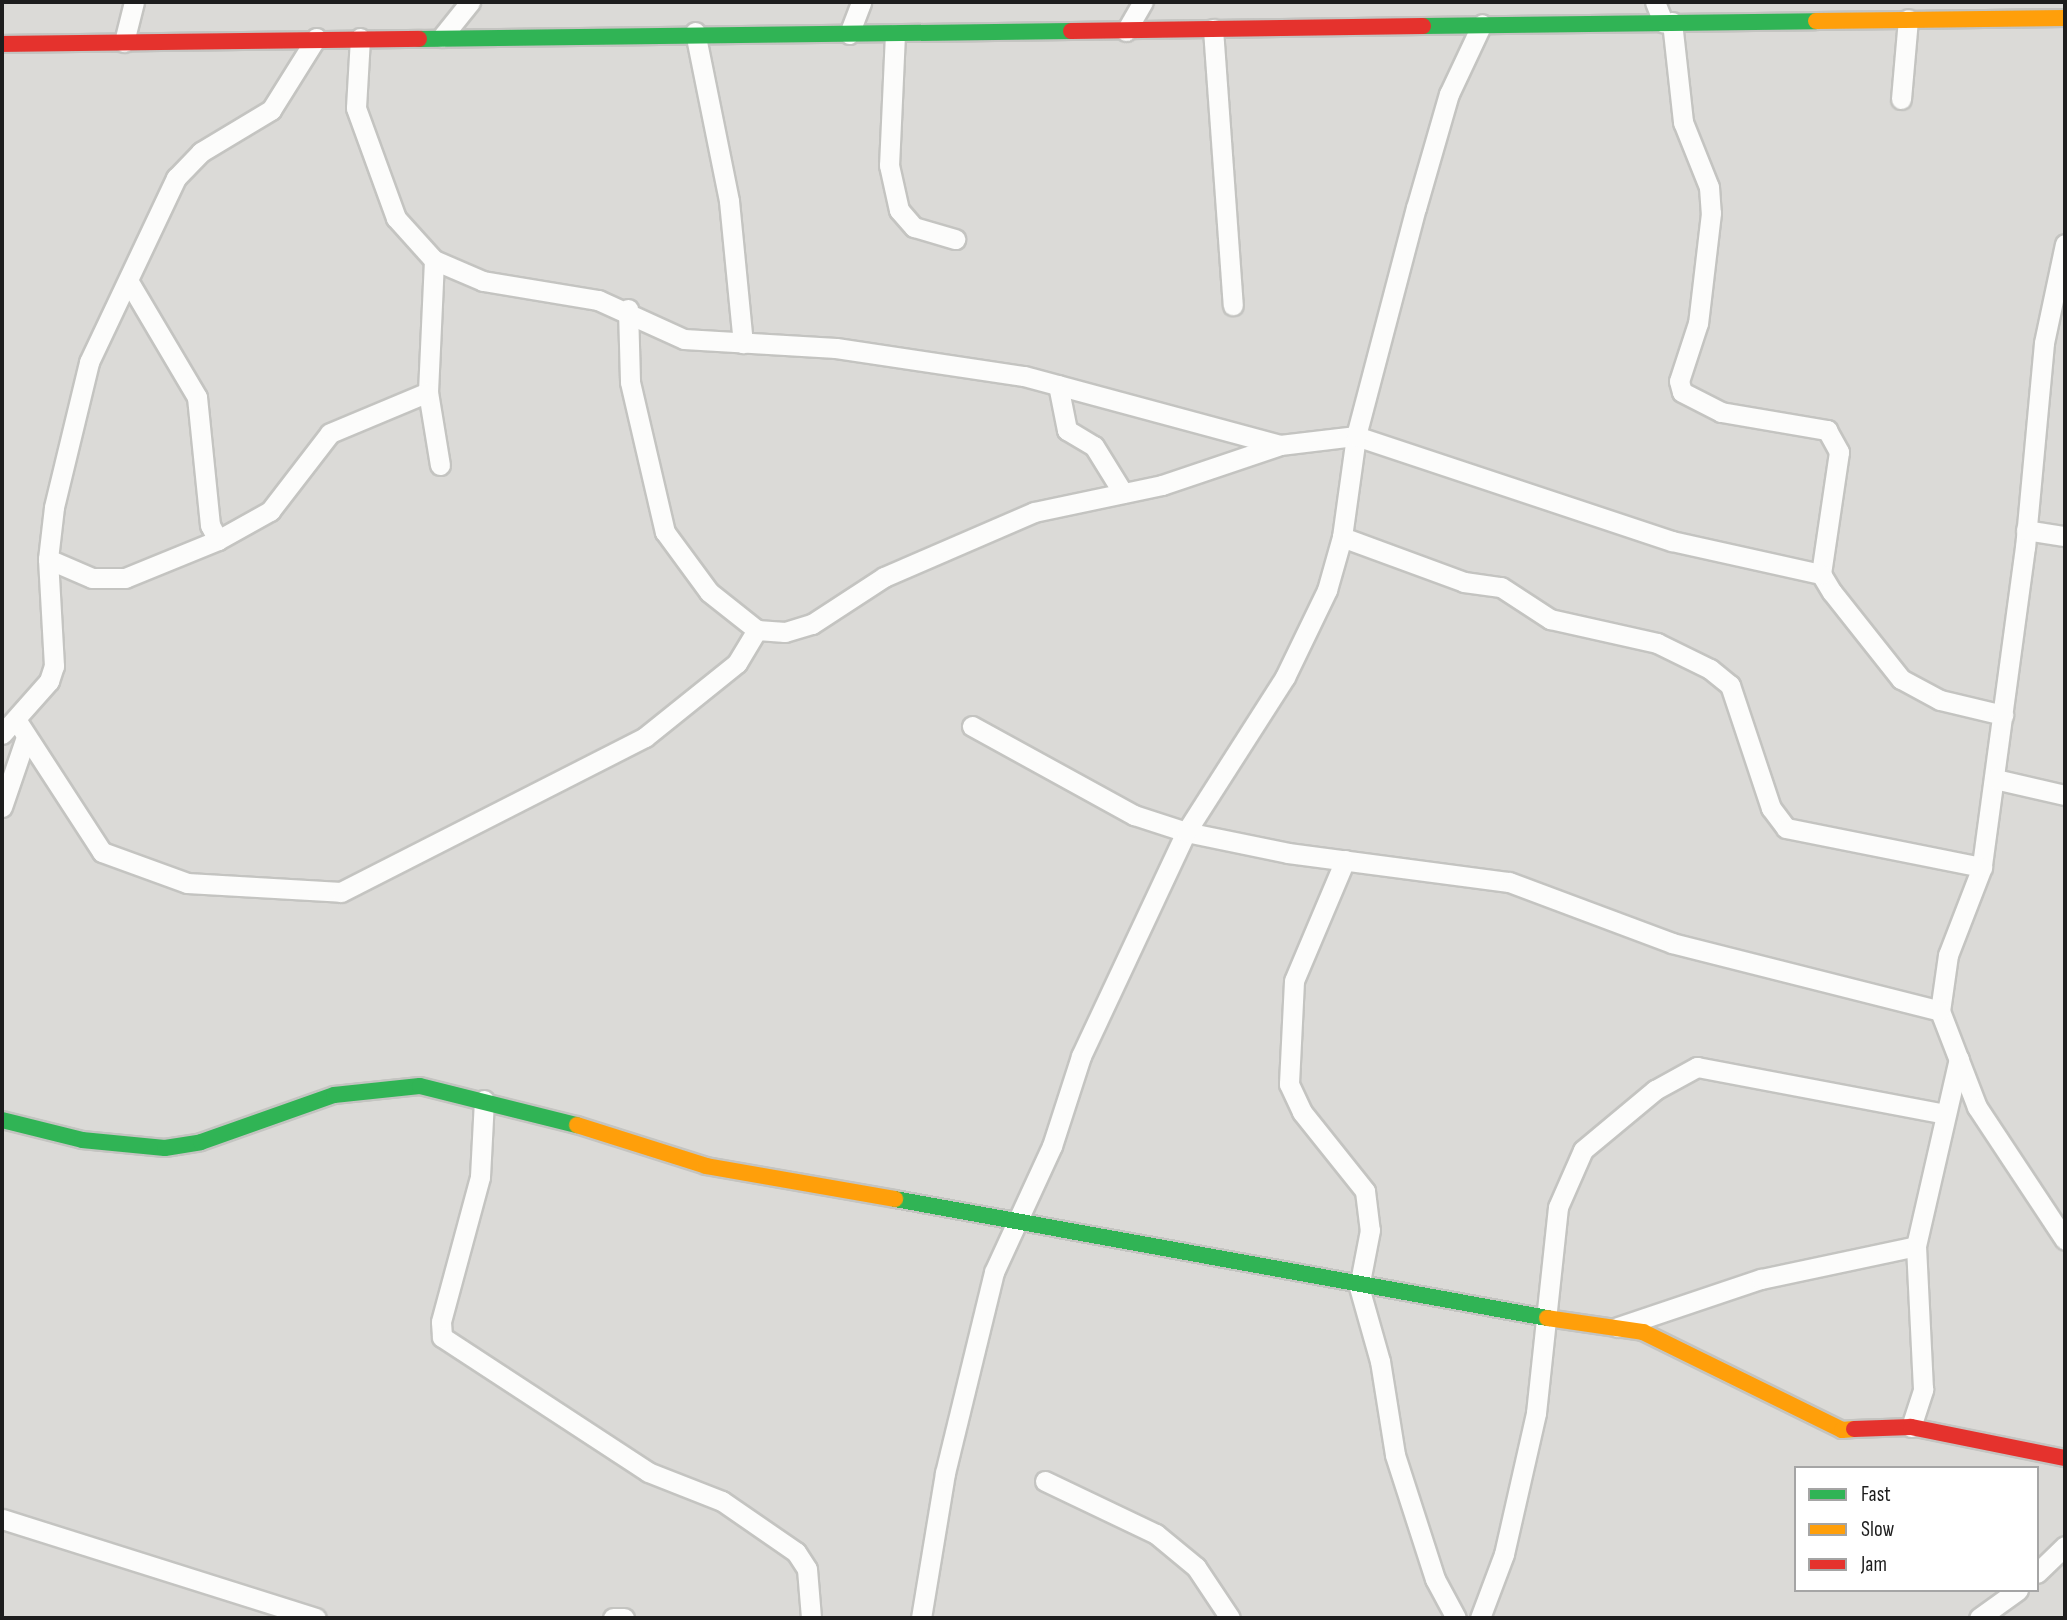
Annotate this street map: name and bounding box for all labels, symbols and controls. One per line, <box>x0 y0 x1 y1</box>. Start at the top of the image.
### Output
legend <box>1794 1466 2039 1592</box>
text: Fast <box>1861 1482 1891 1507</box>
text: Slow <box>1861 1517 1894 1542</box>
text: Jam <box>1861 1552 1887 1577</box>

